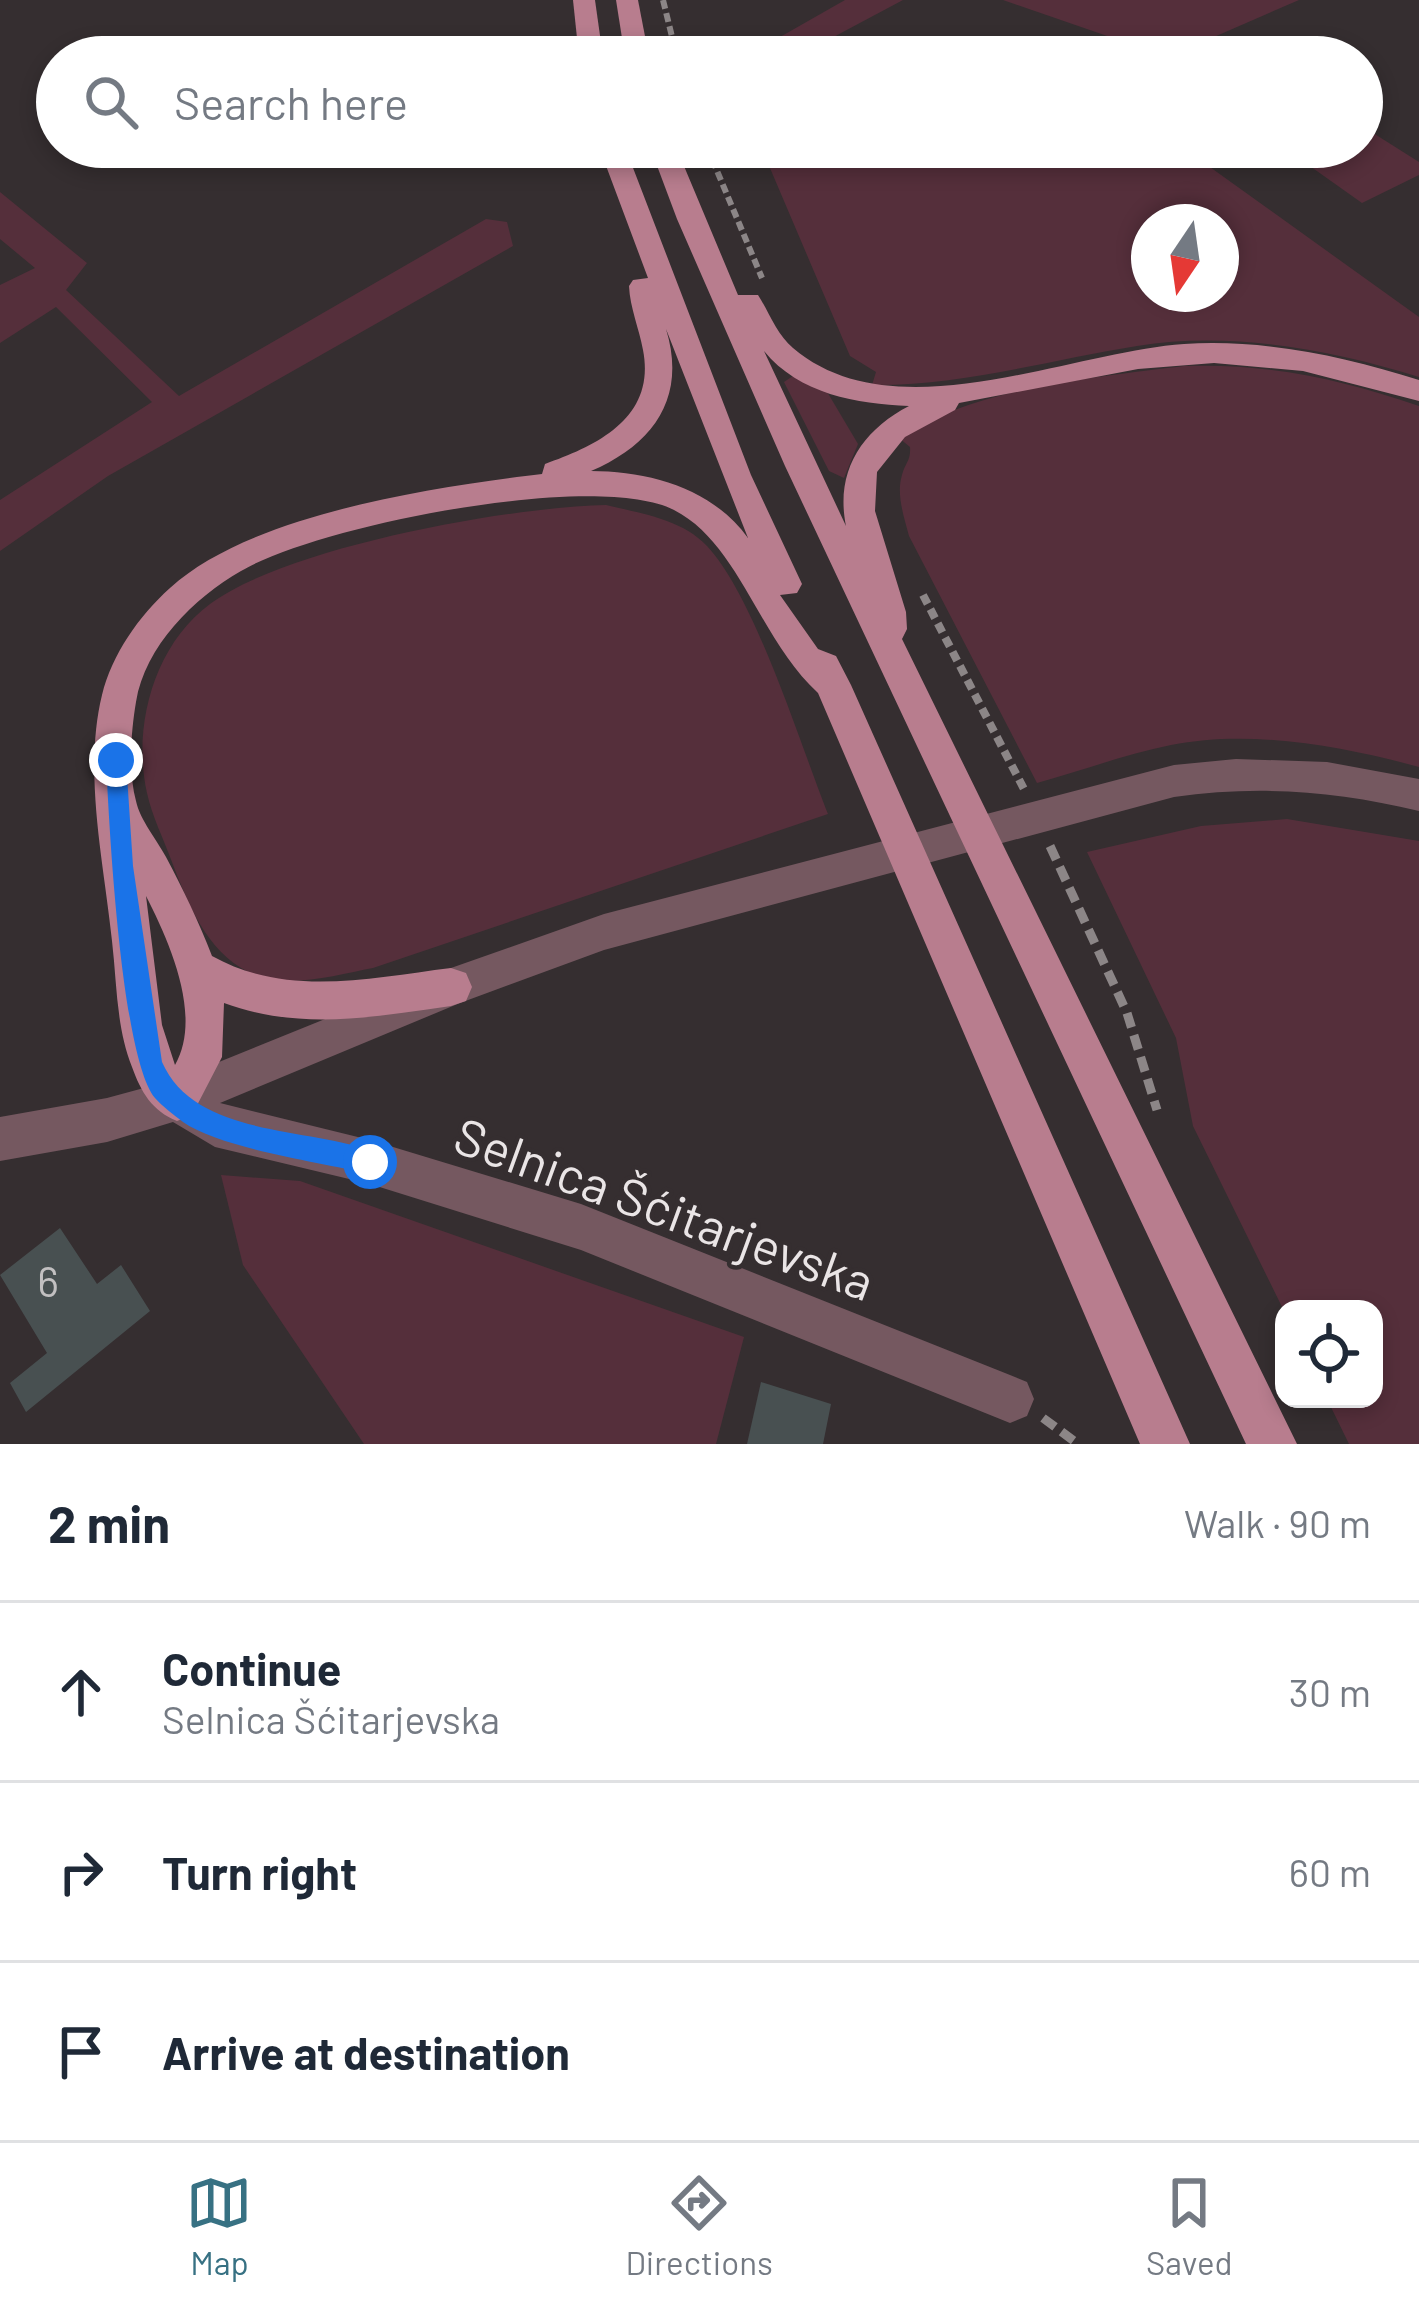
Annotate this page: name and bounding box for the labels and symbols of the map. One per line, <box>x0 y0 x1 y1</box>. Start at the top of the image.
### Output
north arrow <box>1131 204 1239 312</box>
route end <box>89 733 143 787</box>
street label: Selnica Šćitarjevska <box>447 1103 883 1311</box>
route start <box>343 1135 397 1189</box>
house number: 6 <box>37 1255 59 1305</box>

